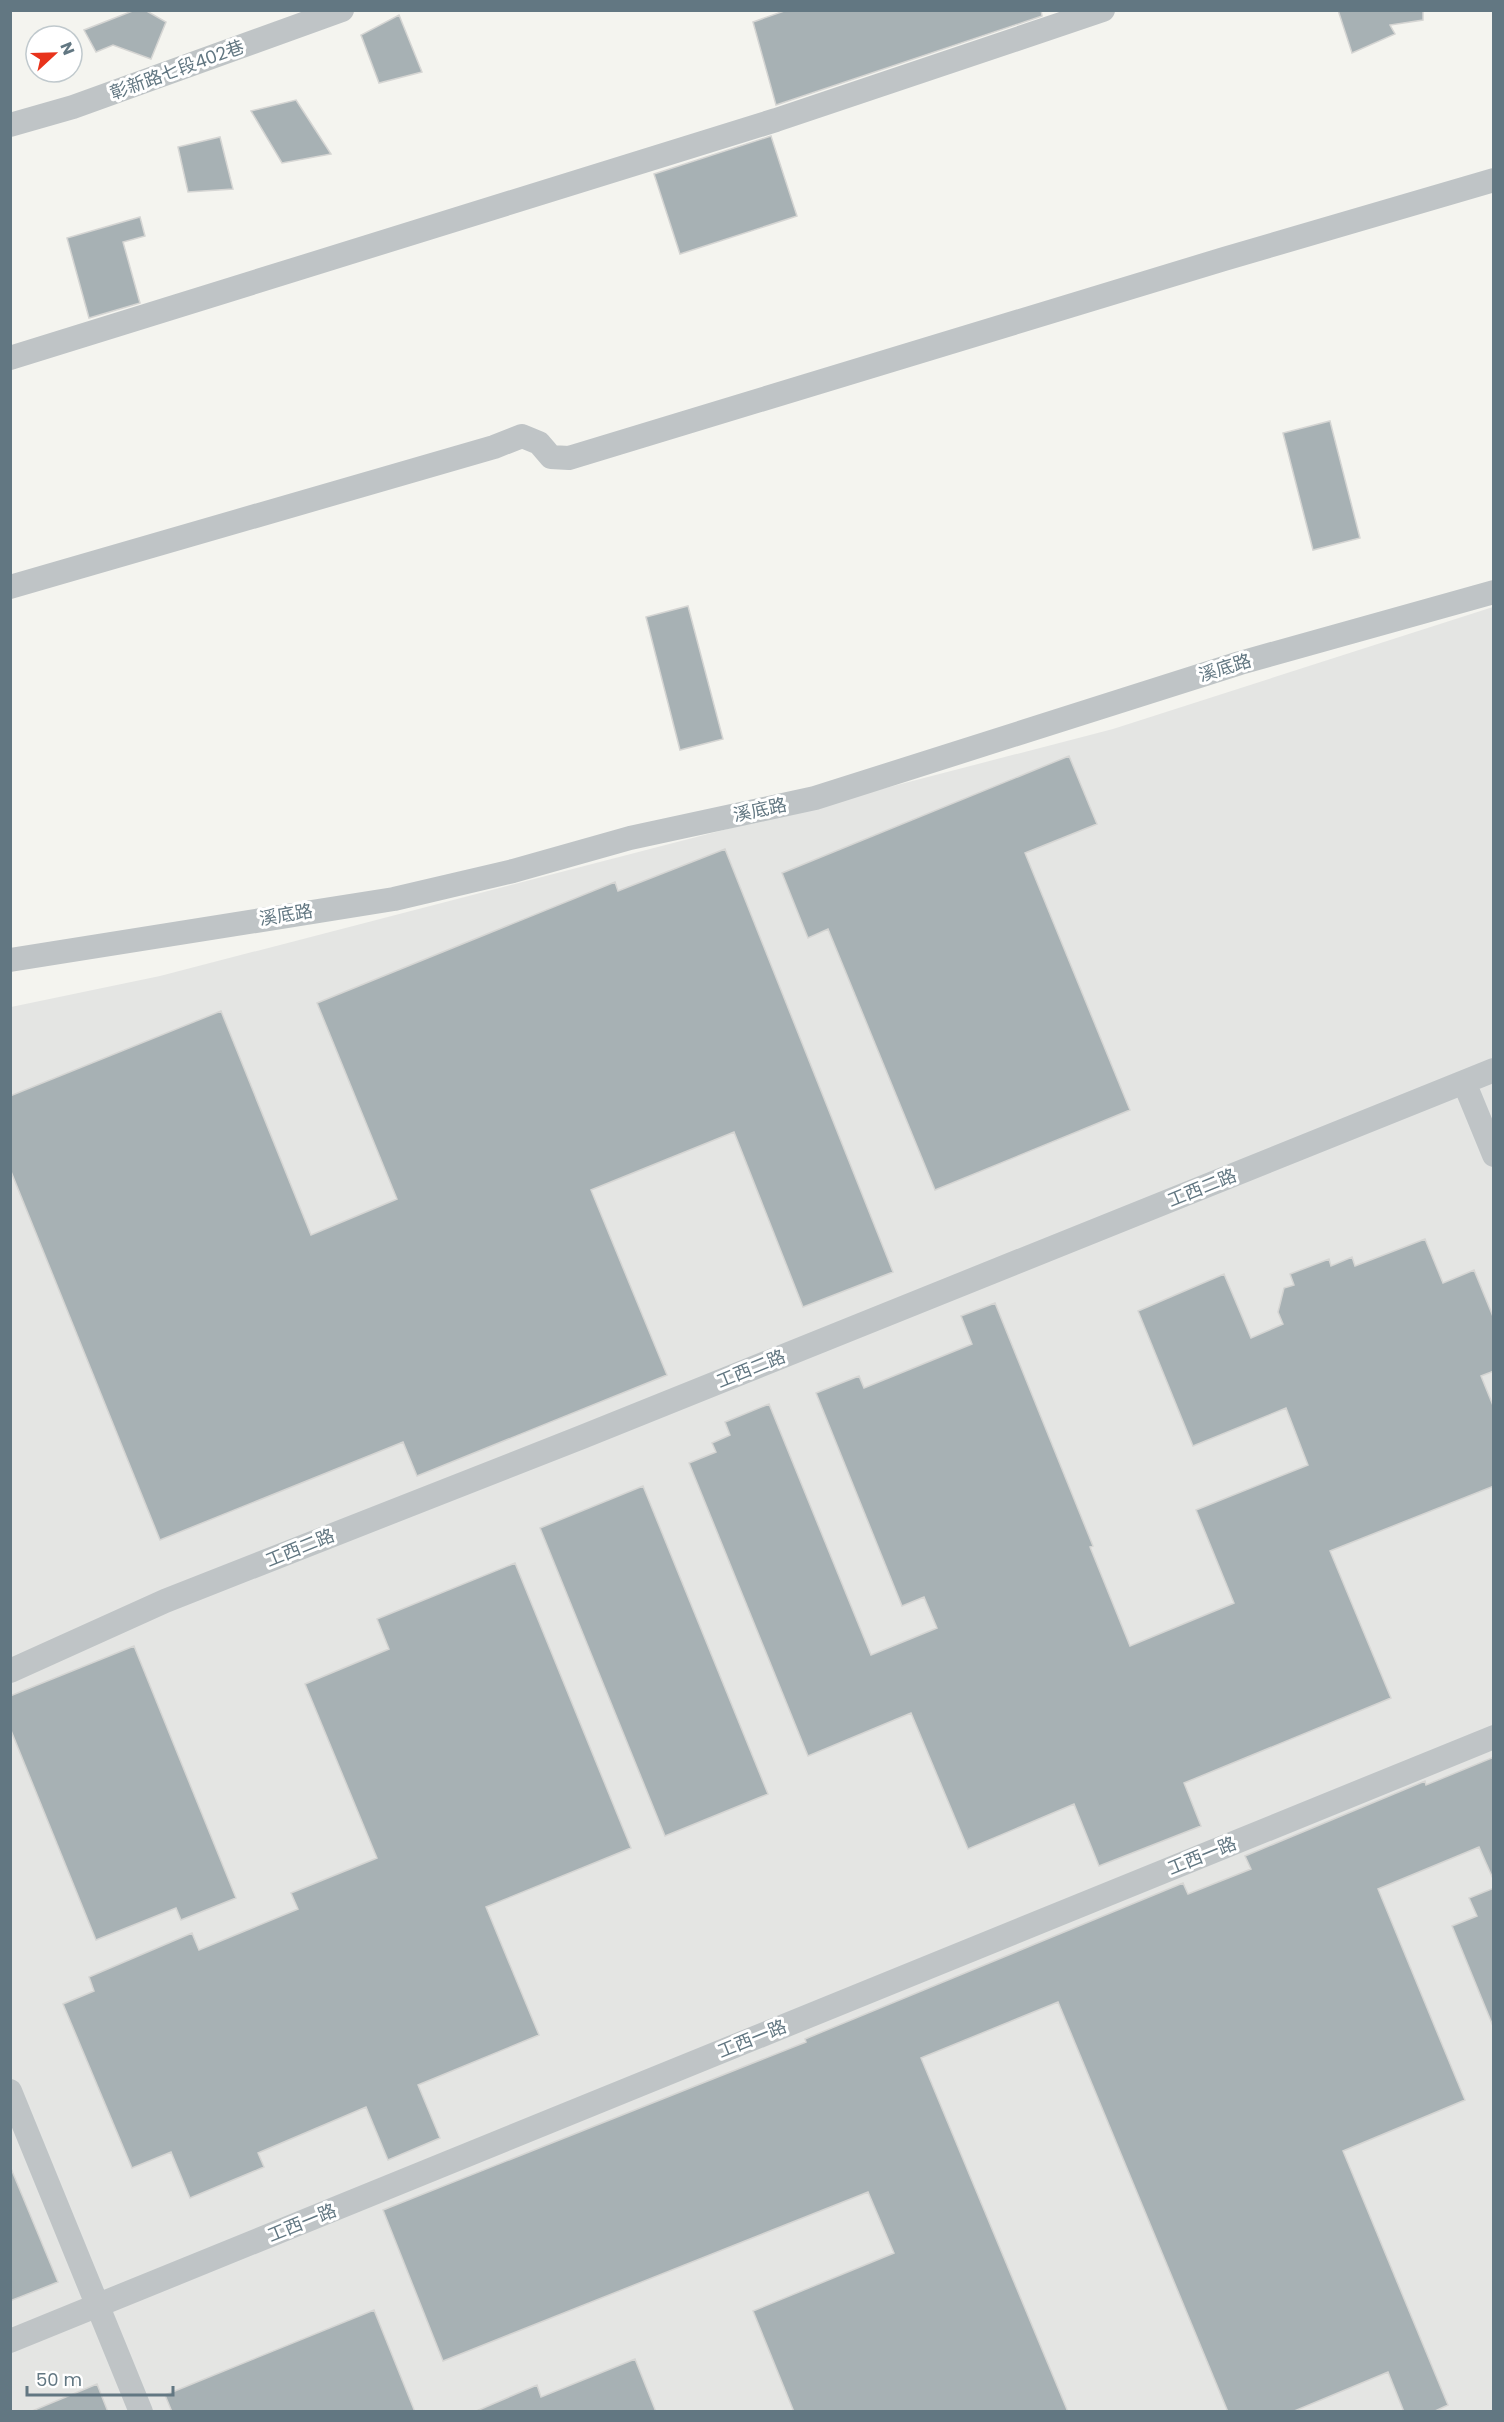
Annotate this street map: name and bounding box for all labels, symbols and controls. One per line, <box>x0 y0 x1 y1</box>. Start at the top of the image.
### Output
north arrow <box>24 24 84 84</box>
street label: 彰新路七段402巷 <box>106 34 247 105</box>
text: N <box>55 39 80 58</box>
street label: 溪底路 <box>1195 648 1254 687</box>
street label: 溪底路 <box>731 792 789 827</box>
street label: 溪底路 <box>257 898 315 931</box>
street label: 工西二路 <box>1164 1162 1240 1213</box>
street label: 工西二路 <box>713 1343 789 1394</box>
street label: 工西二路 <box>262 1522 338 1573</box>
street label: 工西一路 <box>1164 1830 1240 1881</box>
street label: 工西一路 <box>714 2013 790 2064</box>
street label: 工西一路 <box>264 2197 340 2248</box>
scale bar <box>27 2359 172 2397</box>
text: 50 m <box>36 2367 82 2392</box>

